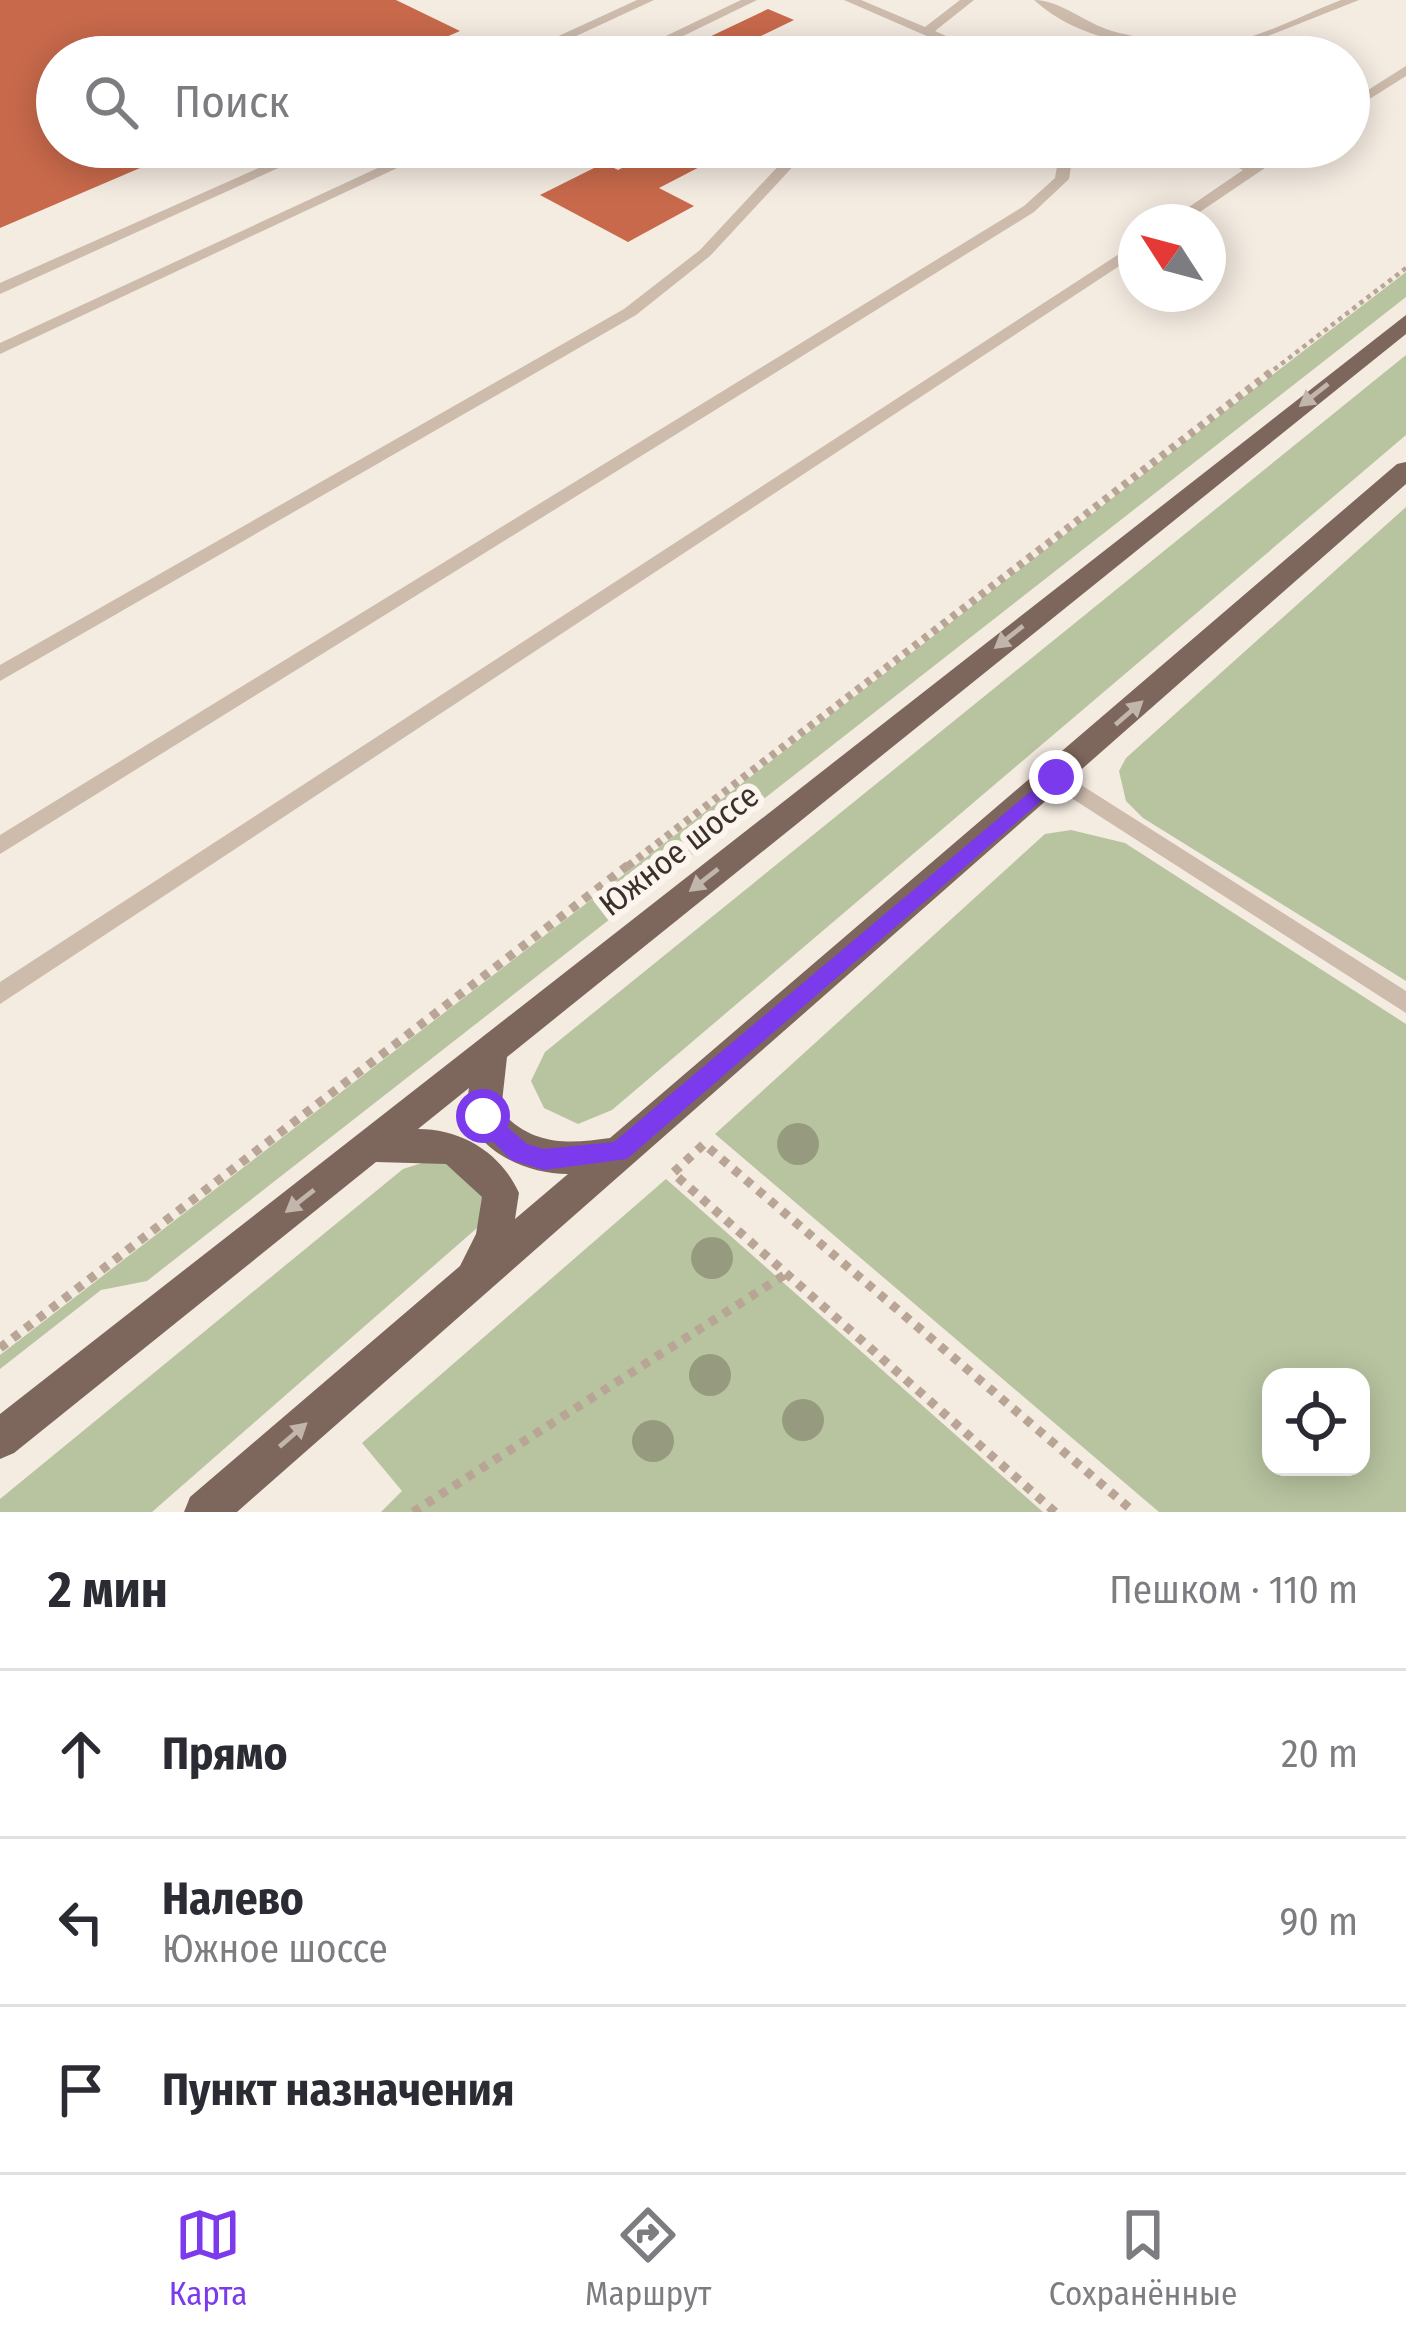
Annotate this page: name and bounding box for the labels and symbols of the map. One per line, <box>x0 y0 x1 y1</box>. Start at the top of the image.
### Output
north arrow <box>1118 204 1226 312</box>
one-way arrow <box>1299 382 1330 407</box>
one-way arrow <box>994 624 1025 649</box>
one-way arrow <box>1114 701 1144 727</box>
route end <box>1029 750 1083 804</box>
street label: Южное шоссе <box>591 775 767 925</box>
one-way arrow <box>688 867 719 892</box>
route start <box>456 1089 510 1143</box>
one-way arrow <box>284 1188 315 1213</box>
one-way arrow <box>279 1422 308 1449</box>

